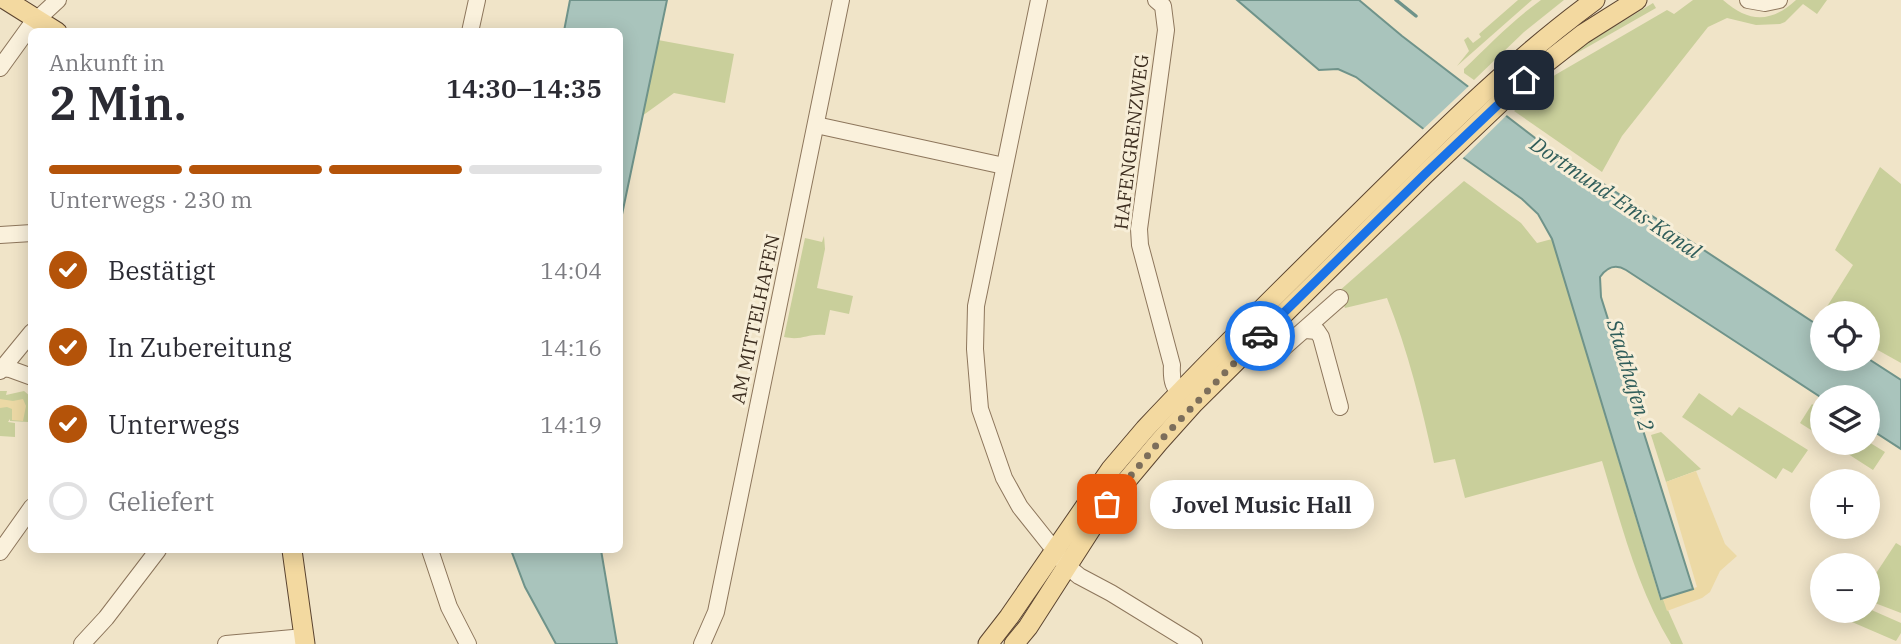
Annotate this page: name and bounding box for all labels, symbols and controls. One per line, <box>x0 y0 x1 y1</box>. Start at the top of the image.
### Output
text: Ankunft in <box>49 47 165 77</box>
pin <box>1494 50 1554 110</box>
street label: HAFENGRENZWEG <box>1108 53 1154 231</box>
icon: home <box>1505 61 1543 99</box>
text: 14:30–14:35 <box>446 71 602 105</box>
text: 2 Min. <box>49 73 187 133</box>
water label: Dortmund-Ems-Kanal <box>1524 129 1708 265</box>
text: Unterwegs · 230 m <box>49 184 252 214</box>
street label: AM MITTELHAFEN <box>725 232 785 406</box>
icon: check <box>49 251 87 289</box>
text: Bestätigt <box>108 253 216 287</box>
text: 14:04 <box>540 255 602 285</box>
courier <box>1225 301 1295 371</box>
map controls <box>1810 301 1880 623</box>
button: locate <box>1810 301 1880 371</box>
water label: Stadthafen 2 <box>1600 315 1661 434</box>
icon: car <box>1241 317 1279 355</box>
icon: check <box>49 328 87 366</box>
text: In Zubereitung <box>108 330 292 364</box>
text: 14:16 <box>540 332 602 362</box>
button: layers <box>1810 385 1880 455</box>
icon: check <box>49 405 87 443</box>
text: Unterwegs <box>108 407 240 441</box>
text: 14:19 <box>540 409 602 439</box>
button: + <box>1810 469 1880 539</box>
pin <box>1077 474 1137 534</box>
callout: Jovel Music Hall <box>1149 480 1373 528</box>
text: Geliefert <box>108 484 214 518</box>
icon: bag <box>1088 485 1126 523</box>
text: Jovel Music Hall <box>1172 489 1352 519</box>
button: − <box>1810 553 1880 623</box>

